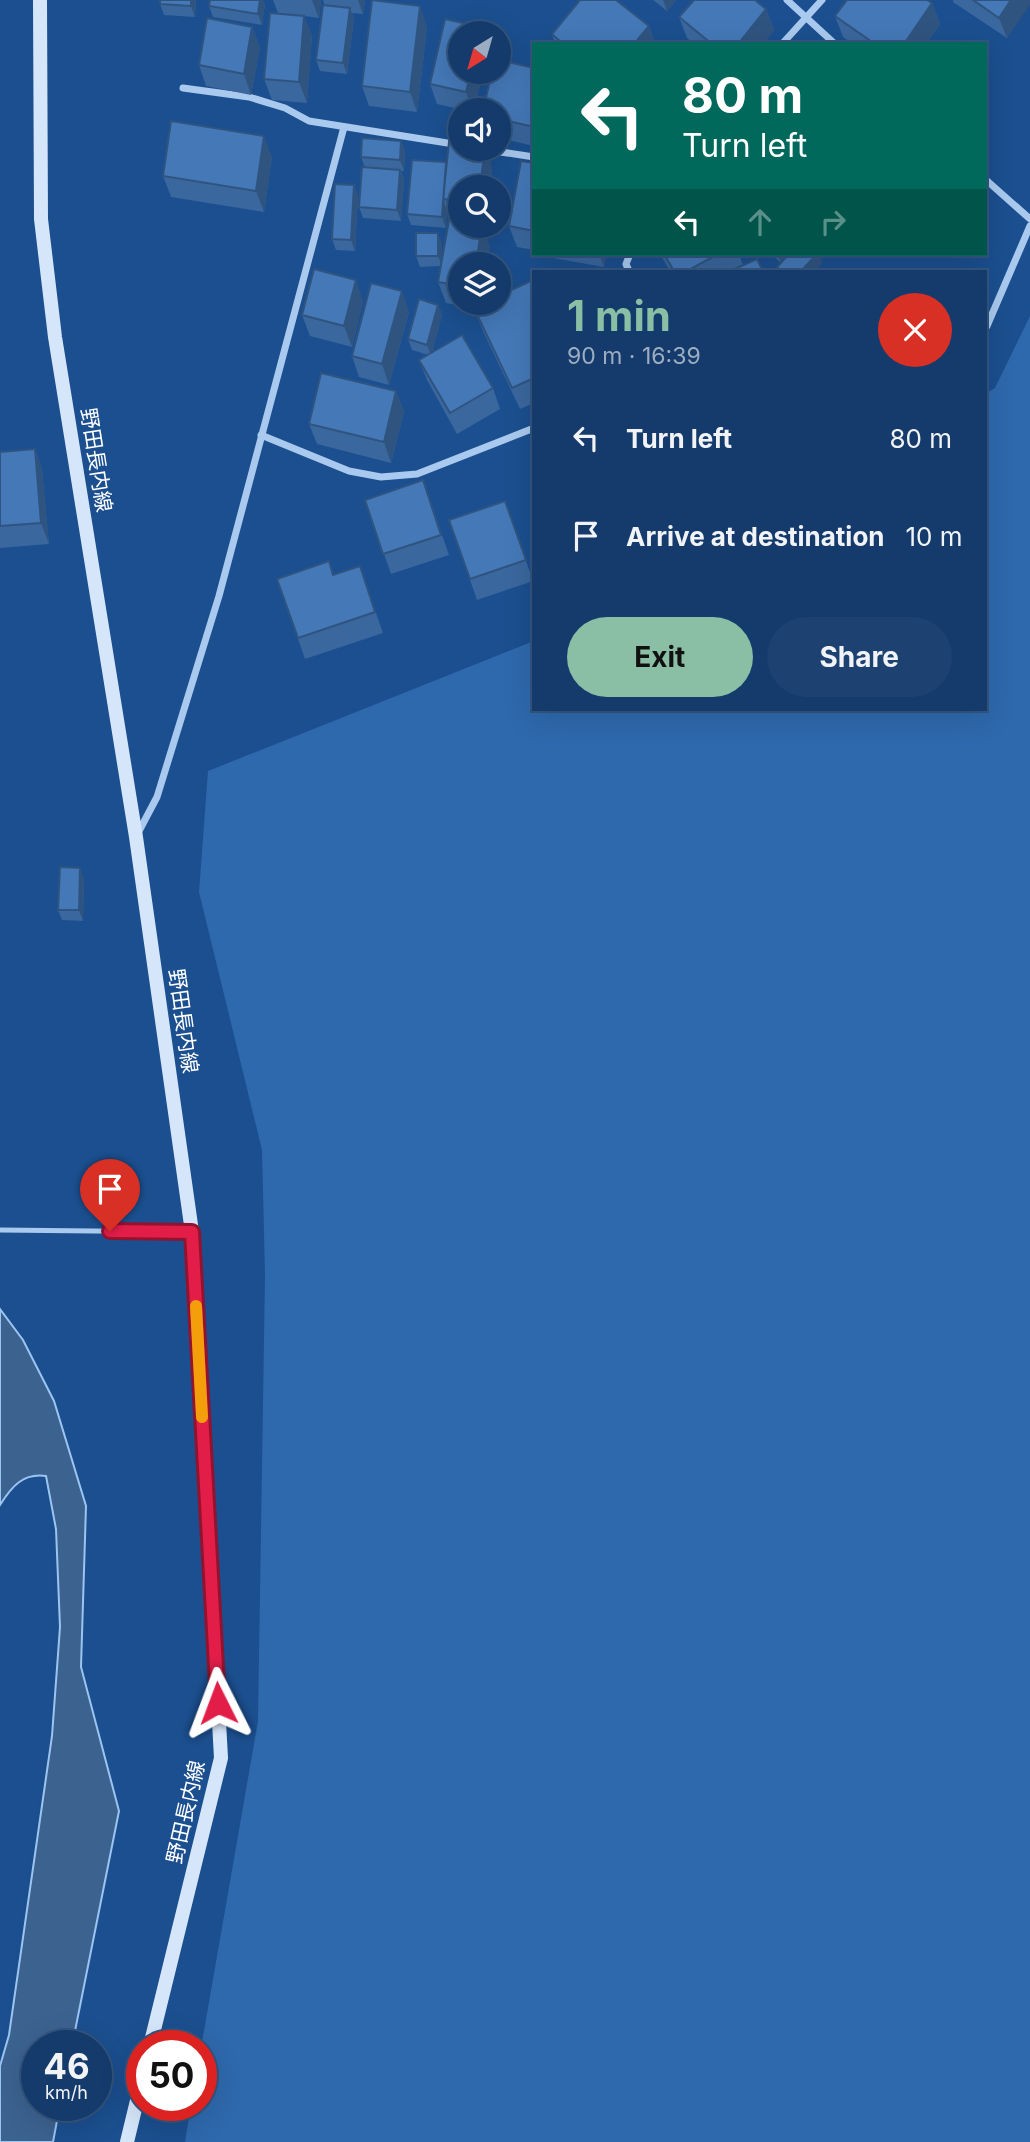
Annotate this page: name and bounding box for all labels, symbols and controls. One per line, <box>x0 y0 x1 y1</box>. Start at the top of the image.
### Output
north arrow <box>448 21 511 84</box>
map controls <box>448 21 511 315</box>
text: 80 m <box>682 66 803 125</box>
icon: left <box>567 70 658 161</box>
button: sound <box>448 98 511 161</box>
text: Turn left <box>682 126 807 165</box>
button: search <box>448 175 511 238</box>
icon: left <box>668 203 706 241</box>
icon: ahead <box>741 203 779 241</box>
icon: right <box>814 203 852 241</box>
button: layers <box>448 252 511 315</box>
text: 1 min <box>567 290 671 341</box>
button: close <box>878 293 952 367</box>
text: 90 m · 16:39 <box>567 342 701 370</box>
street label: 野田長内線 <box>76 406 117 514</box>
icon: left <box>567 419 605 457</box>
text: Turn left <box>626 423 732 454</box>
text: 80 m <box>889 423 952 454</box>
icon: arrive <box>567 517 605 555</box>
text: Arrive at destination <box>626 521 885 552</box>
text: 10 m <box>906 521 963 552</box>
button: Exit <box>567 617 753 697</box>
button: Share <box>767 617 952 697</box>
street label: 野田長内線 <box>164 967 203 1075</box>
pin <box>80 1159 140 1231</box>
icon: arrive <box>91 1170 129 1208</box>
position arrow <box>181 1666 255 1740</box>
street label: 野田長内線 <box>162 1758 210 1866</box>
speed limit sign: 50 <box>126 2030 217 2121</box>
text: 46 <box>43 2045 90 2087</box>
text: km/h <box>45 2082 88 2103</box>

